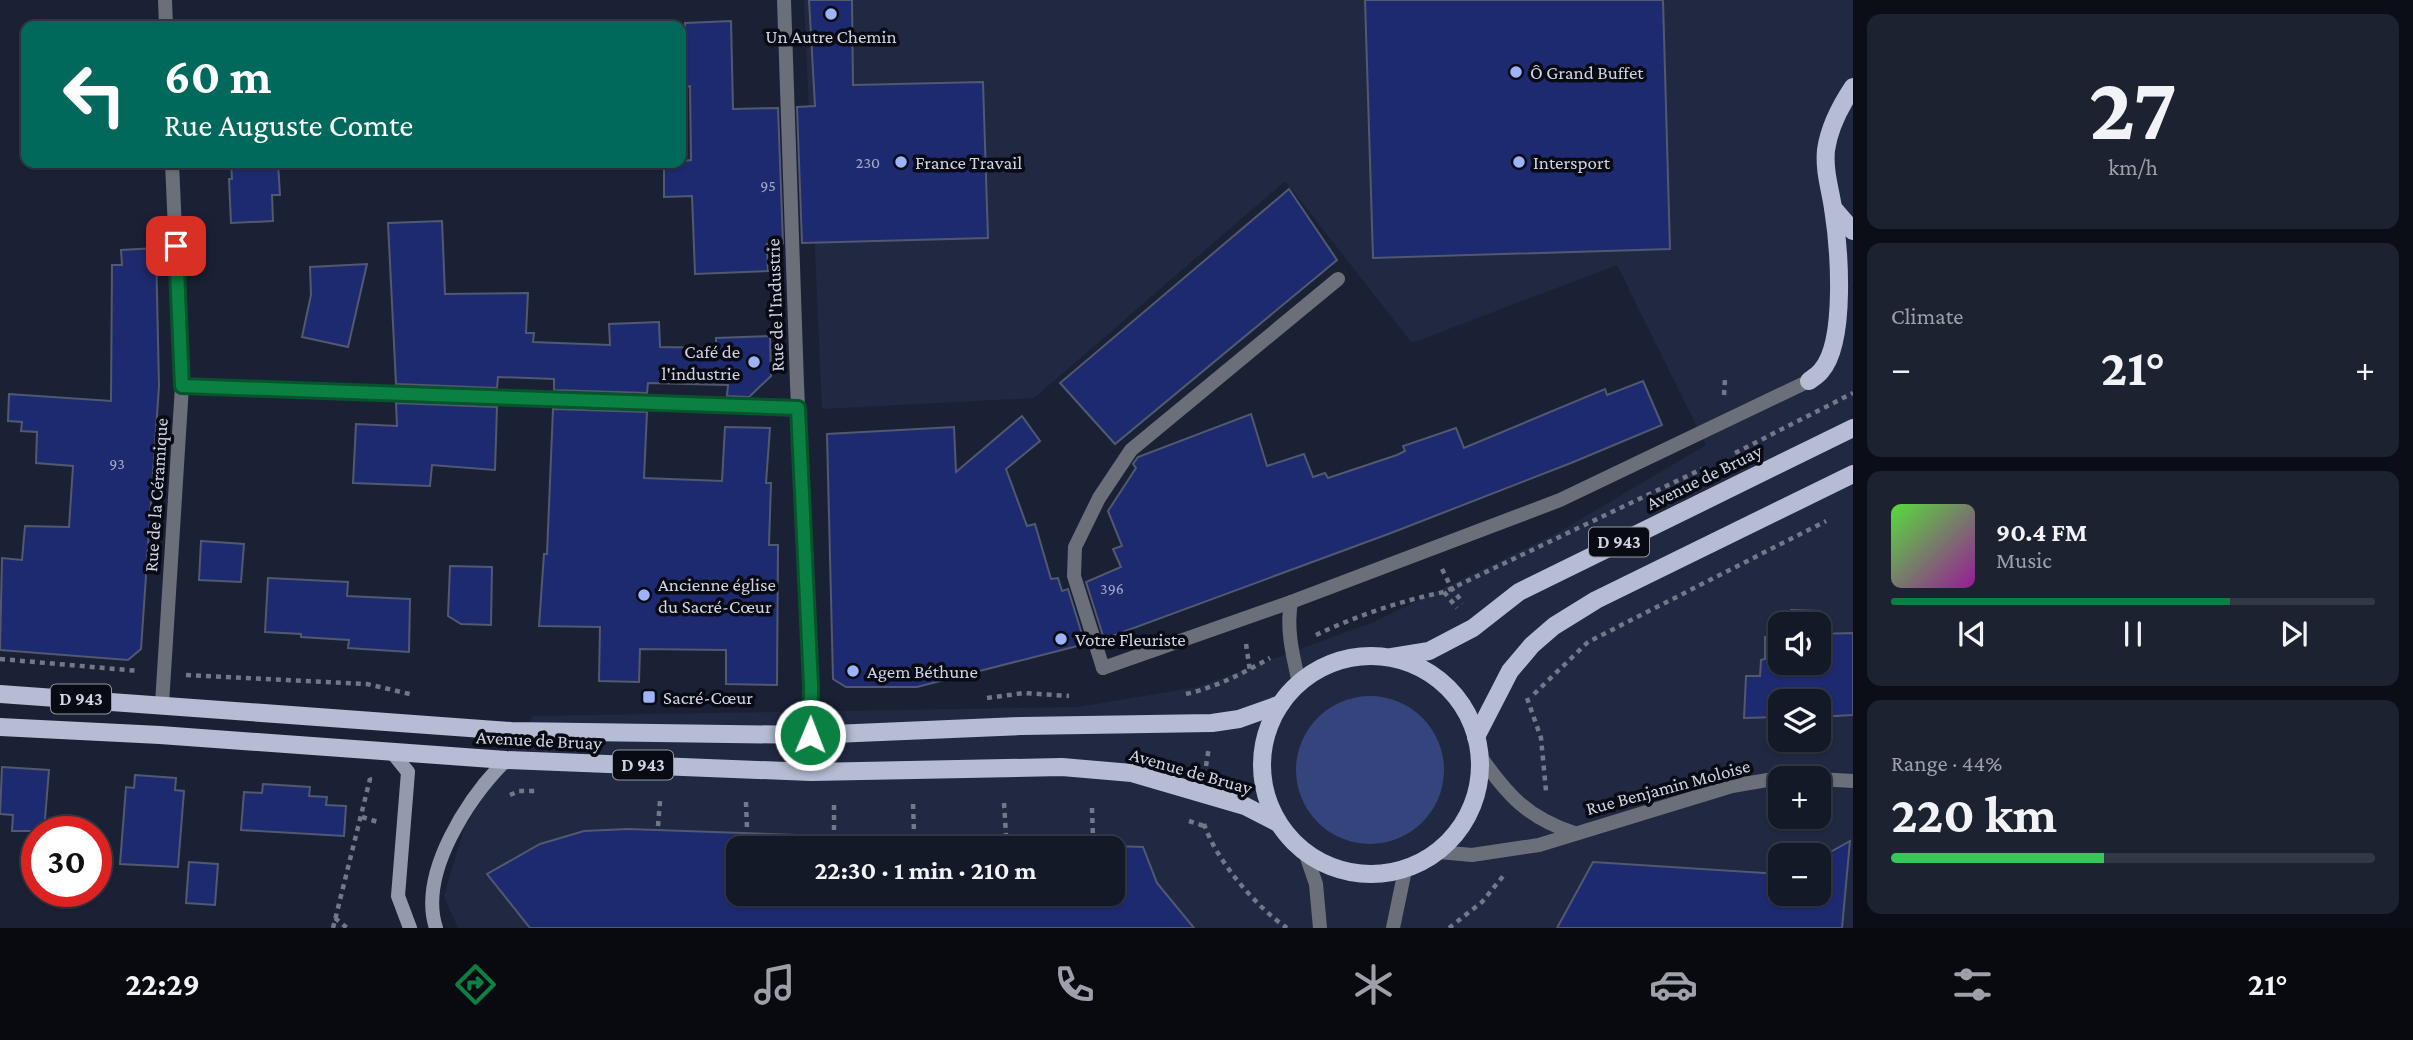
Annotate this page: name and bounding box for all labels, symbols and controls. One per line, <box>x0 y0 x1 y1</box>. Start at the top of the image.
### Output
marker: Un Autre Chemin <box>823 6 839 22</box>
place label: Un Autre Chemin <box>765 26 897 47</box>
icon: left <box>49 49 140 140</box>
text: 60 m <box>164 49 271 104</box>
text: 27 <box>2089 57 2177 159</box>
place label: Ô Grand Buffet <box>1530 62 1644 83</box>
marker: Ô Grand Buffet <box>1508 64 1524 80</box>
text: Rue Auguste Comte <box>164 107 413 143</box>
place label: France Travail <box>915 152 1022 173</box>
place label: Intersport <box>1533 152 1611 173</box>
house number: 230 <box>856 154 880 171</box>
marker: France Travail <box>893 154 909 170</box>
marker: Intersport <box>1511 154 1527 170</box>
text: km/h <box>2108 154 2158 180</box>
house number: 95 <box>760 177 776 194</box>
pin <box>146 216 206 276</box>
icon: arrive <box>157 227 195 265</box>
street label: Rue de l'Industrie <box>762 238 788 372</box>
text: Climate <box>1891 303 1963 329</box>
text: 21° <box>2101 338 2165 396</box>
place label: Café de l'industrie <box>662 341 740 384</box>
text: − <box>1891 347 1911 389</box>
text: + <box>2355 347 2375 389</box>
marker: Café de l'industrie <box>746 354 762 370</box>
street label: Rue de la Céramique <box>140 417 172 573</box>
street label: Avenue de Bruay <box>1643 440 1765 514</box>
house number: 93 <box>109 455 125 472</box>
text: 90.4 FM <box>1996 518 2088 547</box>
road number: D 943 <box>1589 528 1649 556</box>
text: Music <box>1996 547 2052 573</box>
place label: Ancienne église du Sacré-Cœur <box>658 574 776 617</box>
house number: 396 <box>1100 580 1124 597</box>
marker: Ancienne église du Sacré-Cœur <box>636 587 652 603</box>
map controls <box>1768 612 1831 906</box>
button: sound <box>1768 612 1831 675</box>
icon: previous <box>1953 615 1991 653</box>
icon: pause <box>2114 615 2152 653</box>
icon: next <box>2275 615 2313 653</box>
place label: Votre Fleuriste <box>1075 629 1186 650</box>
marker: Votre Fleuriste <box>1053 631 1069 647</box>
place label: Agem Béthune <box>867 661 978 682</box>
marker: Agem Béthune <box>845 663 861 679</box>
road number: D 943 <box>51 684 111 714</box>
place label: Sacré-Cœur <box>663 687 753 708</box>
marker: Sacré-Cœur <box>641 689 657 705</box>
button: layers <box>1768 689 1831 752</box>
position arrow <box>773 698 847 772</box>
street label: Avenue de Bruay <box>475 726 603 754</box>
street label: Avenue de Bruay <box>1127 744 1255 799</box>
road number: D 943 <box>613 750 673 780</box>
text: Range · 44% <box>1891 750 2002 776</box>
street label: Rue Benjamin Moloise <box>1584 755 1753 820</box>
button: + <box>1768 766 1831 829</box>
text: 220 km <box>1891 785 2057 843</box>
speed limit sign: 30 <box>21 816 112 907</box>
button: − <box>1768 843 1831 906</box>
text: 22:30 · 1 min · 210 m <box>814 856 1037 885</box>
icon: directions <box>451 960 500 1009</box>
icon: music <box>750 960 799 1009</box>
icon: phone <box>1050 960 1099 1009</box>
icon: climate <box>1349 960 1398 1009</box>
icon: car <box>1649 960 1698 1009</box>
icon: filters <box>1948 960 1997 1009</box>
text: 22:29 <box>125 966 200 1002</box>
text: 21° <box>2248 966 2288 1002</box>

